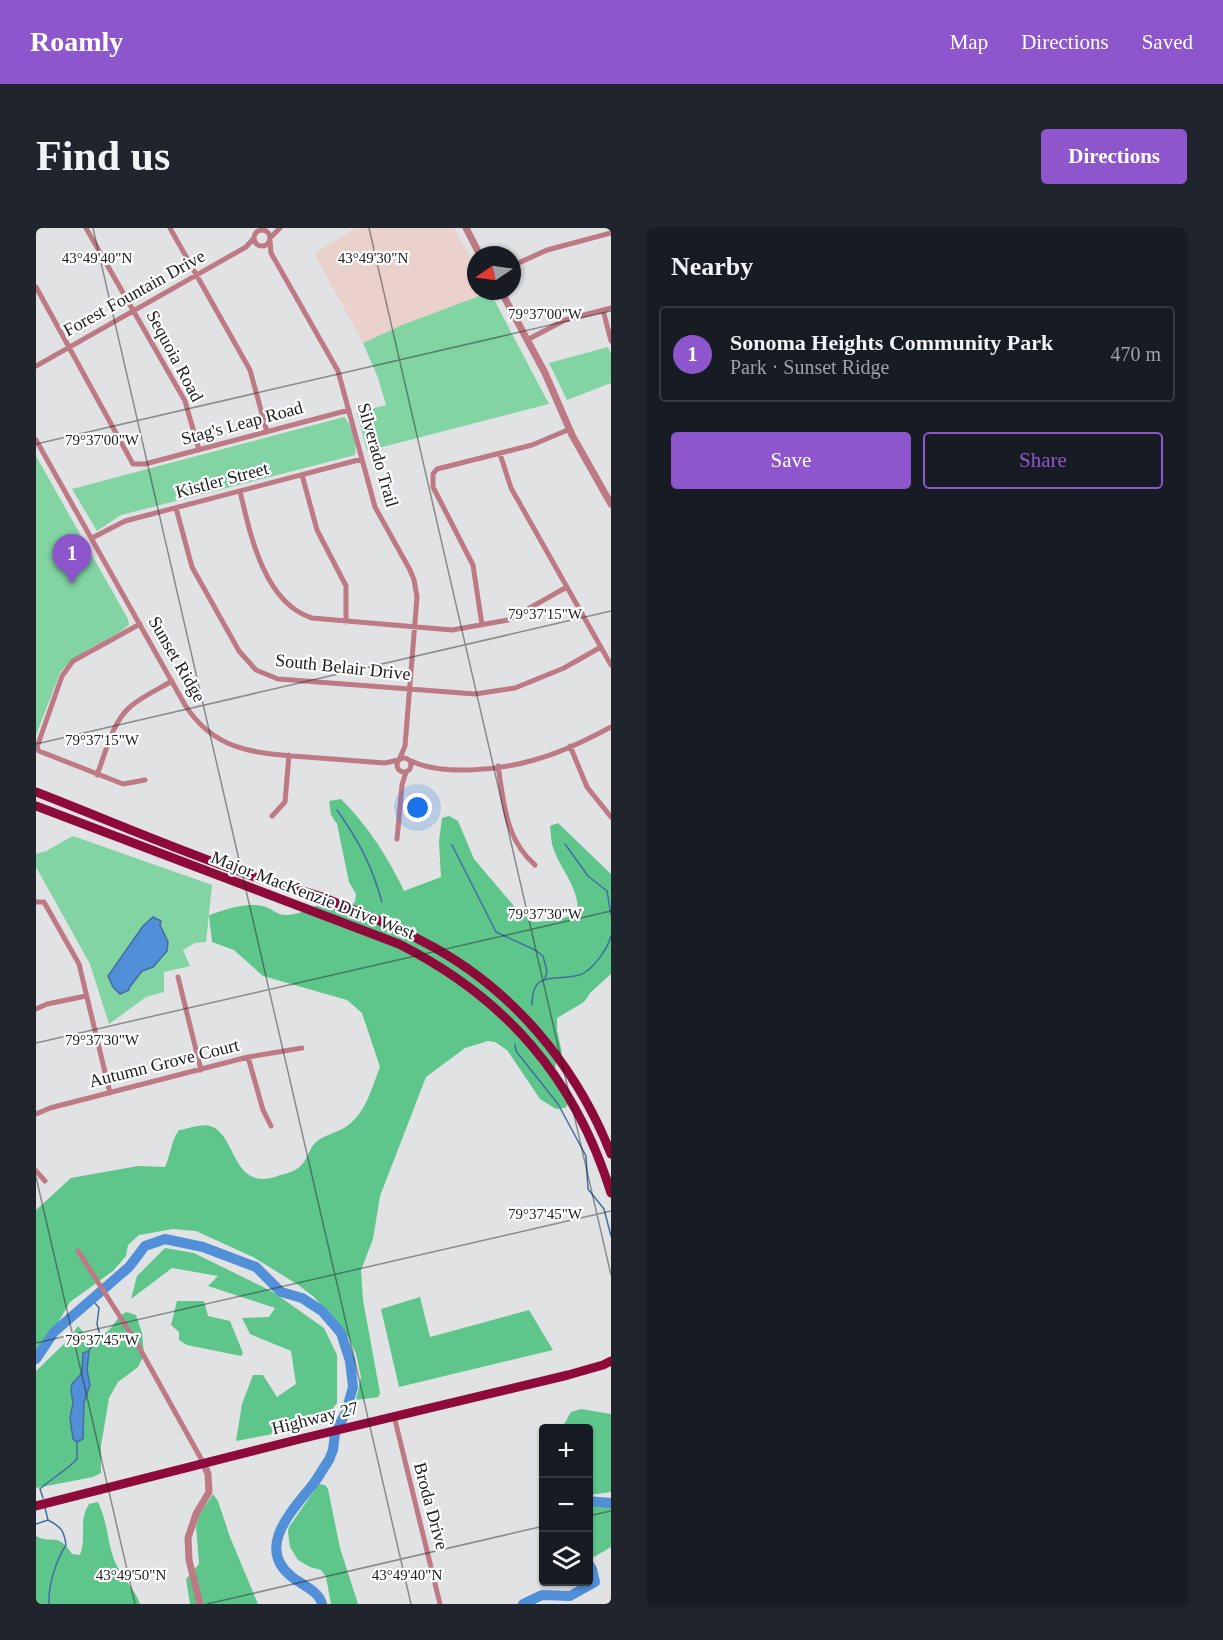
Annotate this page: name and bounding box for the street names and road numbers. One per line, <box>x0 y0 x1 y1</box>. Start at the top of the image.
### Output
street label: Forest Fountain Drive <box>60 246 208 340</box>
street label: Sequoia Road <box>143 307 207 405</box>
street label: Stag's Leap Road <box>179 397 305 449</box>
street label: Silverado Trail <box>354 401 402 509</box>
street label: Kistler Street <box>173 458 271 502</box>
street label: Sunset Ridge <box>144 613 210 705</box>
street label: South Belair Drive <box>274 650 412 684</box>
street label: Major MacKenzie Drive West <box>208 847 418 943</box>
street label: Autumn Grove Court <box>87 1035 241 1091</box>
street label: Highway 27 <box>270 1398 360 1438</box>
street label: Broda Drive <box>410 1460 452 1552</box>

